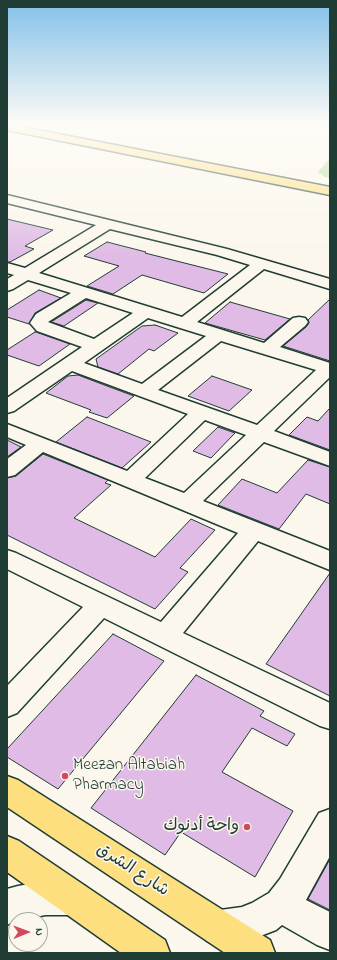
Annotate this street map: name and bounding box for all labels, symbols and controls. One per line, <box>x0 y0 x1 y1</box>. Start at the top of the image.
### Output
place label: Meezan Altabiah Pharmacy <box>73 756 185 796</box>
marker: Meezan Altabiah Pharmacy <box>60 771 70 781</box>
place label: واحة أدنوك <box>163 817 239 837</box>
marker: واحة أدنوك <box>242 822 252 832</box>
street label: شارع الشرق <box>92 840 172 902</box>
north arrow <box>8 912 48 952</box>
text: N <box>31 928 47 936</box>

